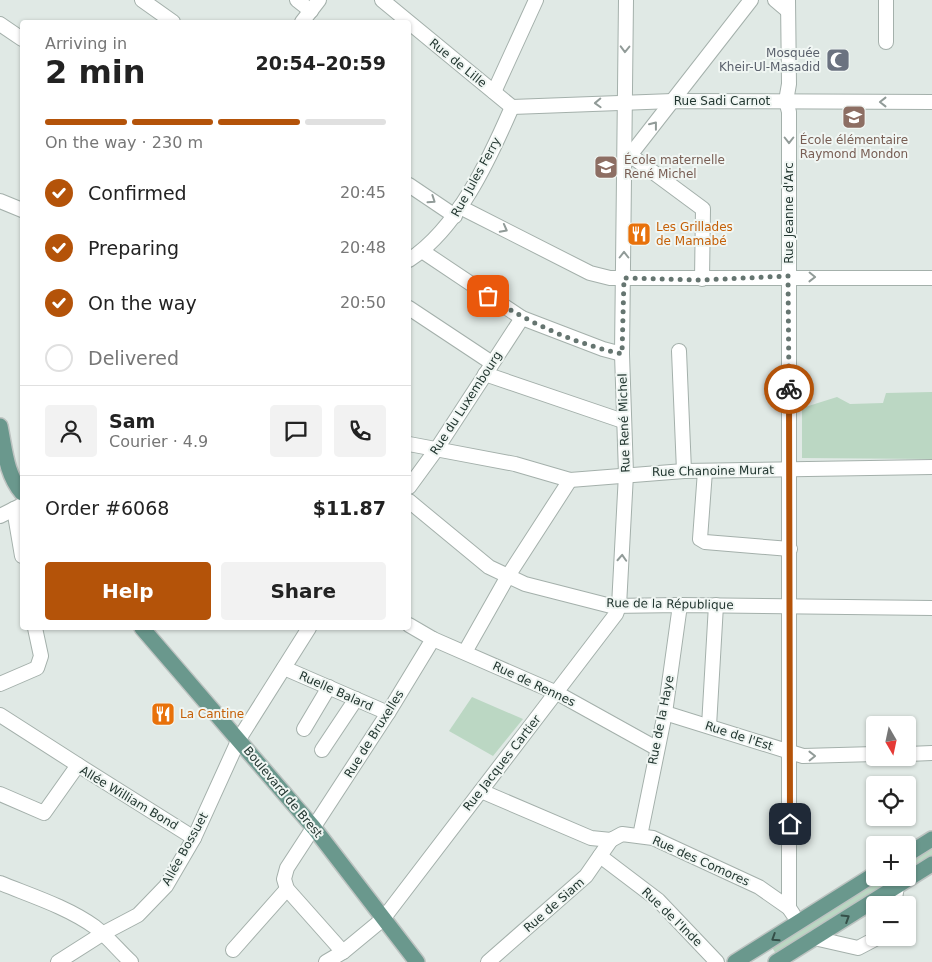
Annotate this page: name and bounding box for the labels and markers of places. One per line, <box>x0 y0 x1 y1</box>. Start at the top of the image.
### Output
place label: Mosquée Kheir-Ul-Masadid <box>719 46 820 74</box>
mosque icon: Mosquée Kheir-Ul-Masadid <box>825 47 851 73</box>
school or university icon: École élémentaire Raymond Mondon <box>841 104 867 130</box>
place label: École élémentaire Raymond Mondon <box>800 132 908 161</box>
place label: École maternelle René Michel <box>624 152 725 181</box>
school or university icon: École maternelle René Michel <box>593 154 619 180</box>
place label: Les Grillades de Mamabé <box>656 220 733 248</box>
restaurant icon: Les Grillades de Mamabé <box>626 221 652 247</box>
pin <box>467 275 509 317</box>
restaurant icon: La Cantine <box>150 701 176 727</box>
place label: La Cantine <box>180 707 244 721</box>
pin <box>769 803 811 845</box>

